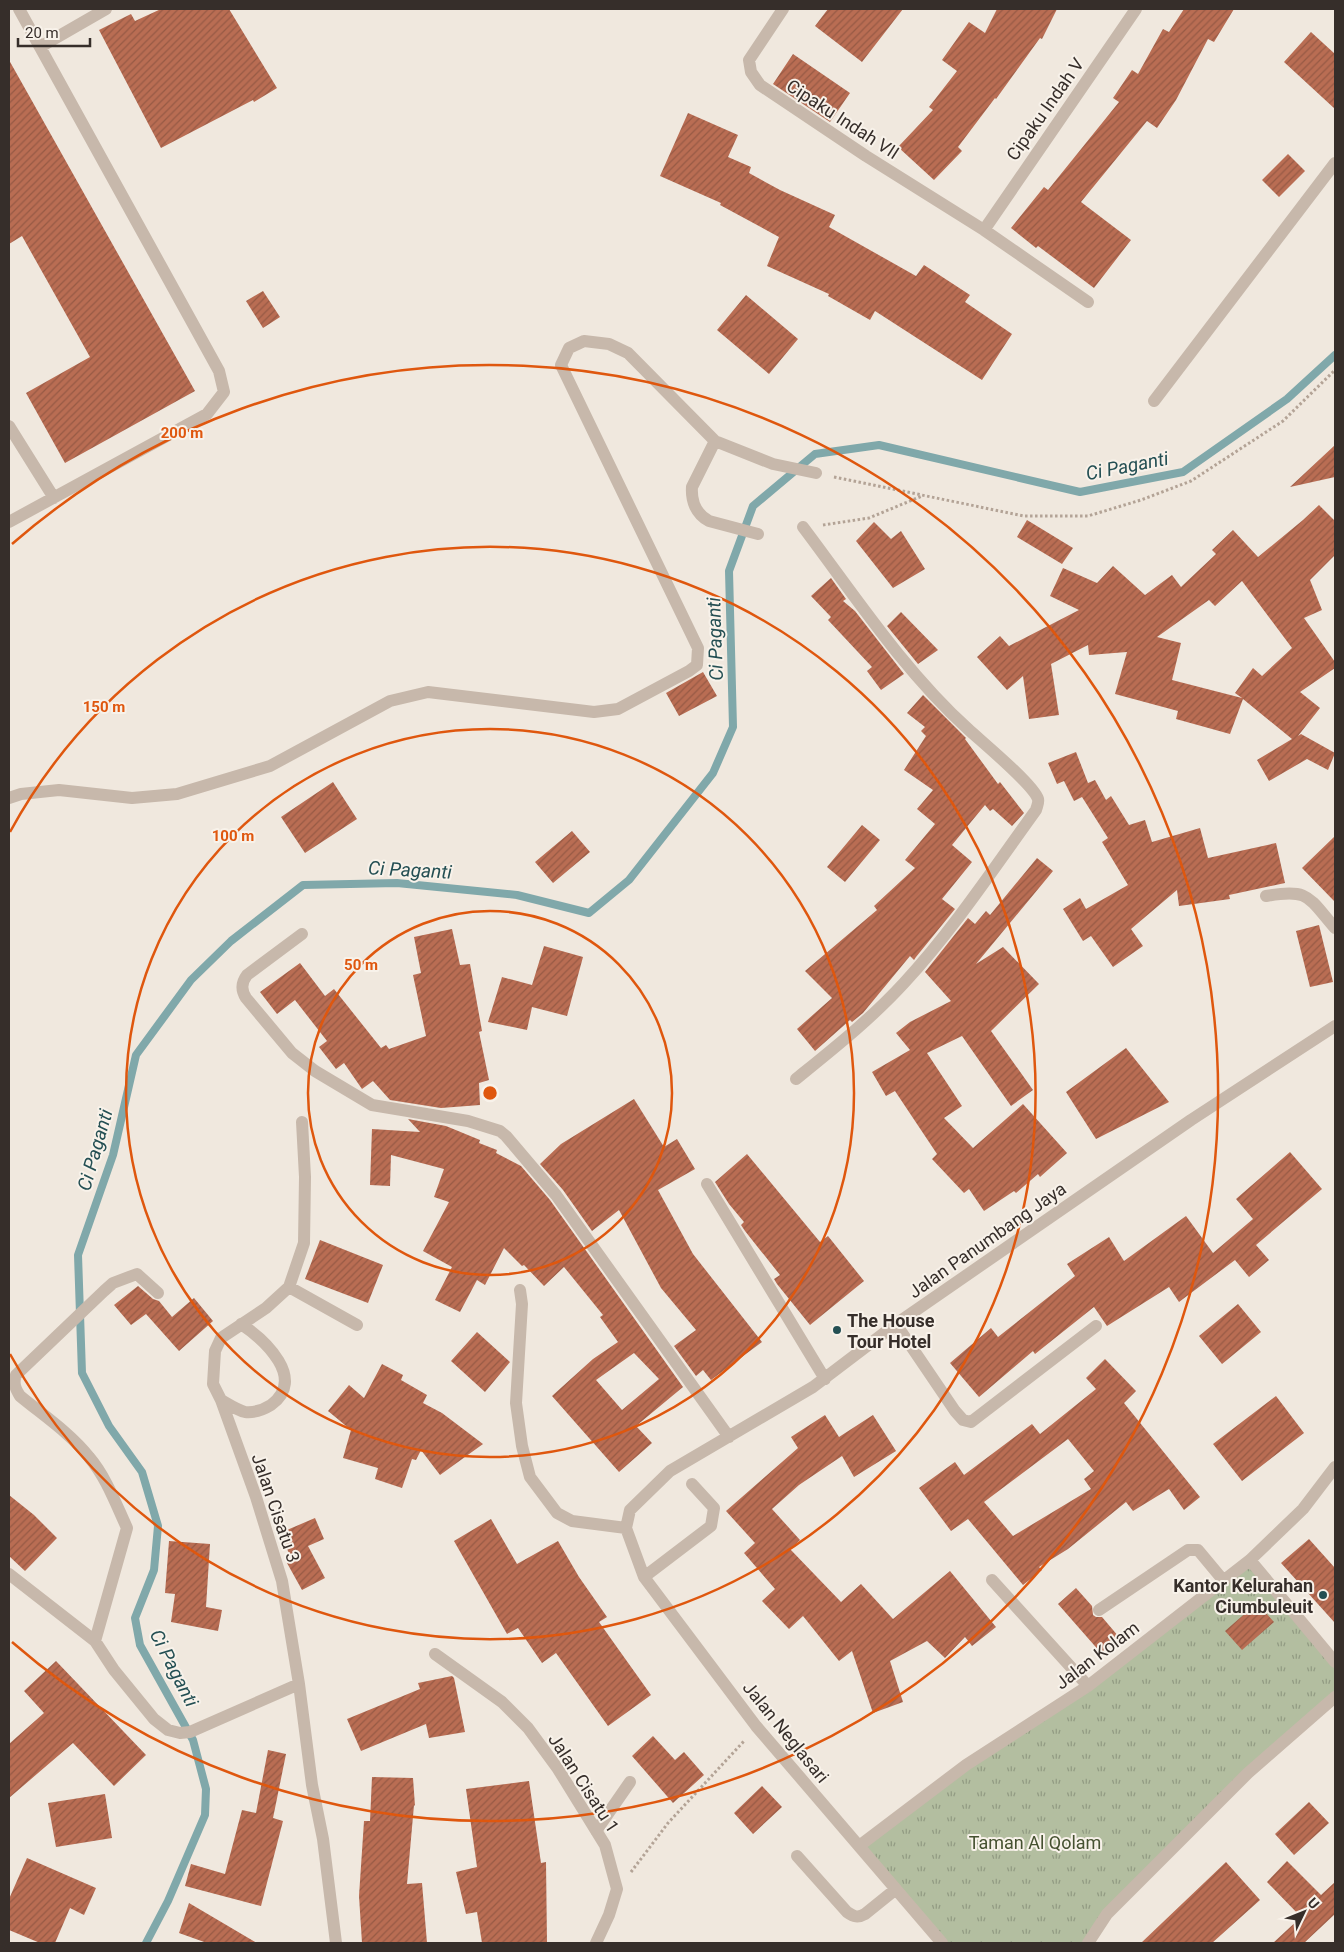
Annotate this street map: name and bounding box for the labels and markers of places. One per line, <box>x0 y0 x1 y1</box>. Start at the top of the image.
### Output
centre of rings <box>481 1084 499 1102</box>
place label: The House Tour Hotel <box>847 1310 935 1352</box>
marker: The House Tour Hotel <box>831 1324 843 1336</box>
place label: Kantor Kelurahan Ciumbuleuit <box>1173 1575 1313 1617</box>
marker: Kantor Kelurahan Ciumbuleuit <box>1317 1589 1329 1601</box>

